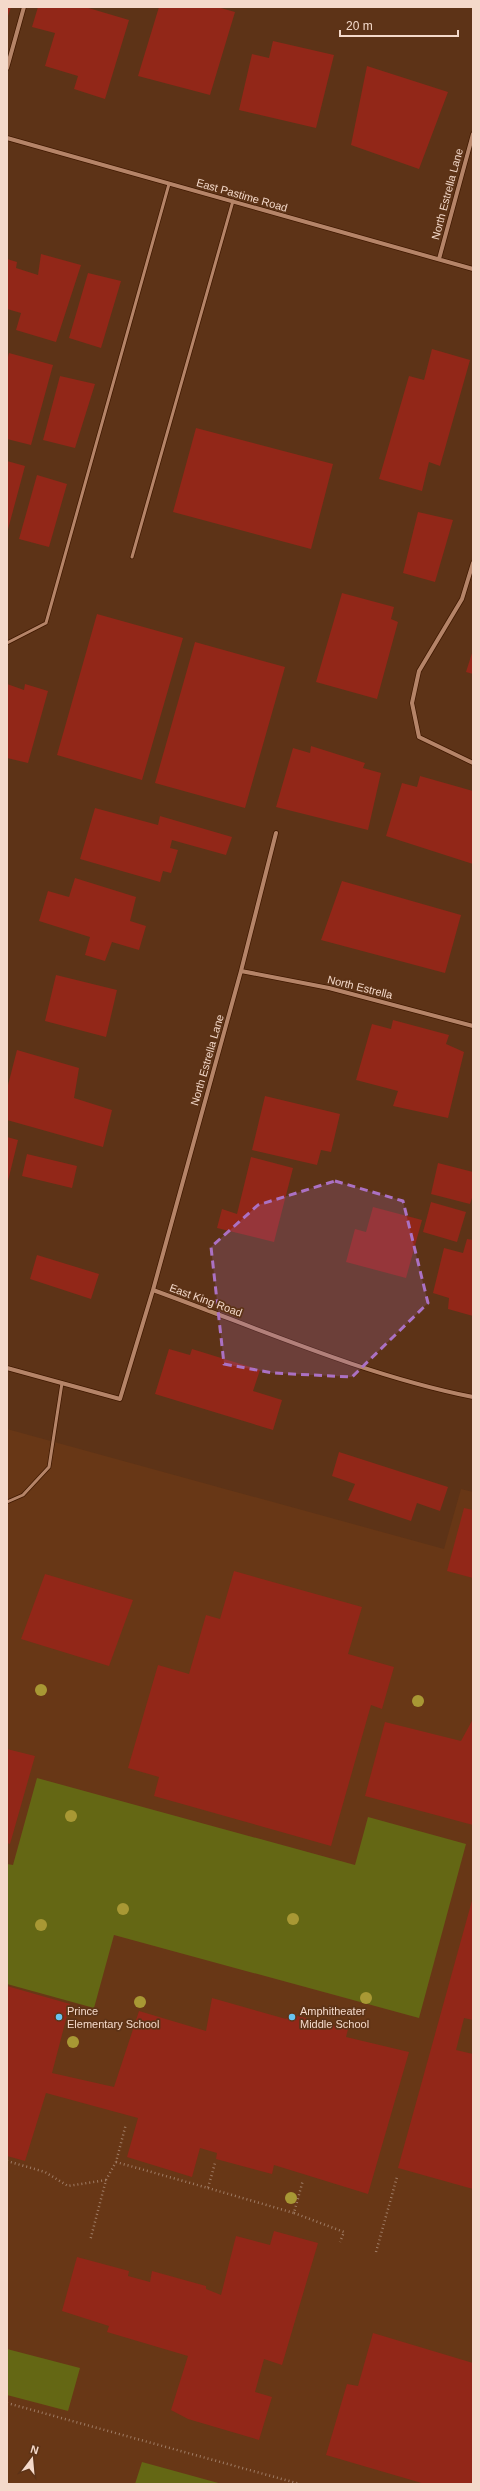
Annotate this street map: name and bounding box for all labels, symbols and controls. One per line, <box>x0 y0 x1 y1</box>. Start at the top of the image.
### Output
scale bar <box>340 12 458 38</box>
text: 20 m <box>346 19 373 33</box>
street label: North Estrella Lane <box>429 147 465 241</box>
street label: East Pastime Road <box>195 176 289 214</box>
street label: North Estrella <box>326 973 395 1001</box>
street label: North Estrella Lane <box>188 1013 226 1107</box>
street label: East King Road <box>168 1281 244 1319</box>
place label: Prince Elementary School <box>67 2005 159 2030</box>
place label: Amphitheater Middle School <box>300 2005 369 2030</box>
marker: Prince Elementary School <box>54 2012 64 2022</box>
marker: Amphitheater Middle School <box>287 2012 297 2022</box>
north arrow <box>12 2439 52 2479</box>
text: N <box>29 2443 40 2456</box>

